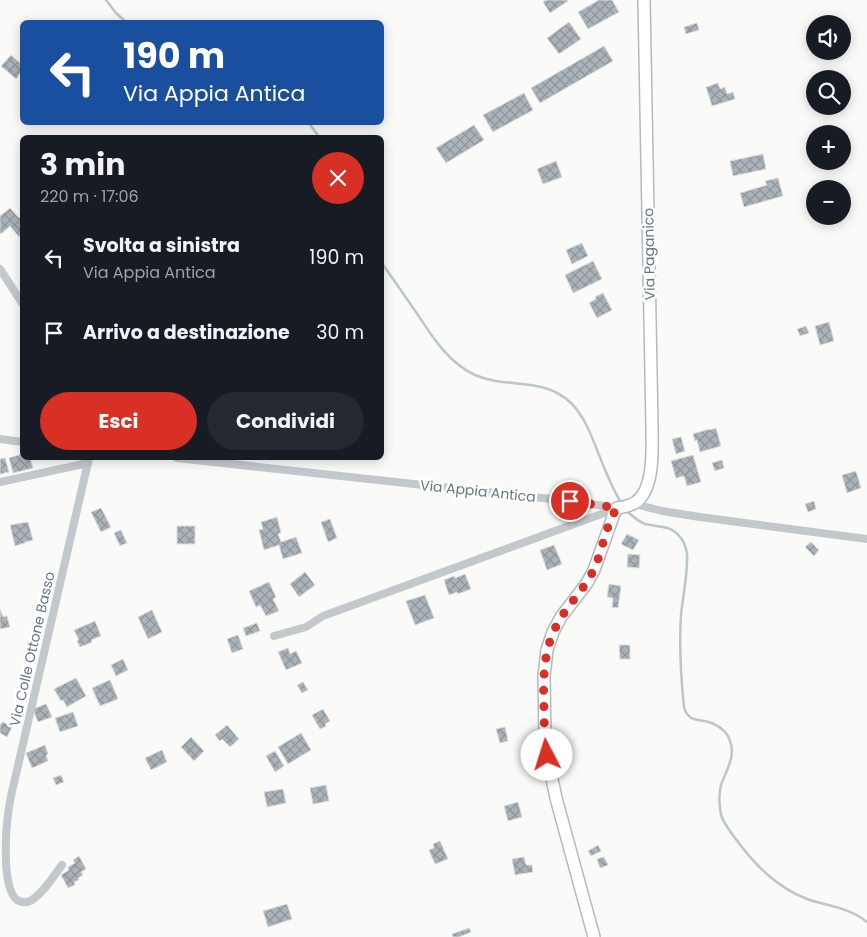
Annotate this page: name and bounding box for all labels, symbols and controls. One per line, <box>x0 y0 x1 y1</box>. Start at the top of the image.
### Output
map controls <box>806 15 851 225</box>
button: sound <box>806 15 851 60</box>
text: 190 m <box>123 31 225 80</box>
icon: left <box>40 40 105 105</box>
button: search <box>806 70 851 115</box>
text: Via Appia Antica <box>123 78 305 109</box>
button: + <box>806 125 851 170</box>
text: 3 min <box>40 143 125 186</box>
button: close <box>312 152 364 204</box>
button: − <box>806 180 851 225</box>
text: 220 m · 17:06 <box>40 185 139 208</box>
street label: Via Paganico <box>638 208 660 300</box>
text: Svolta a sinistra <box>83 232 240 259</box>
icon: left <box>40 244 68 272</box>
text: 190 m <box>309 244 364 271</box>
text: Via Appia Antica <box>83 261 216 284</box>
icon: arrive <box>40 319 68 347</box>
text: Arrivo a destinazione <box>83 319 290 346</box>
text: 30 m <box>316 319 364 346</box>
button: Esci <box>40 392 197 450</box>
button: Condividi <box>207 392 364 450</box>
street label: Via Appia Antica <box>419 475 537 507</box>
pin <box>549 480 591 522</box>
icon: arrive <box>556 487 584 515</box>
street label: Via Colle Ottone Basso <box>4 570 60 728</box>
position arrow <box>520 728 572 780</box>

